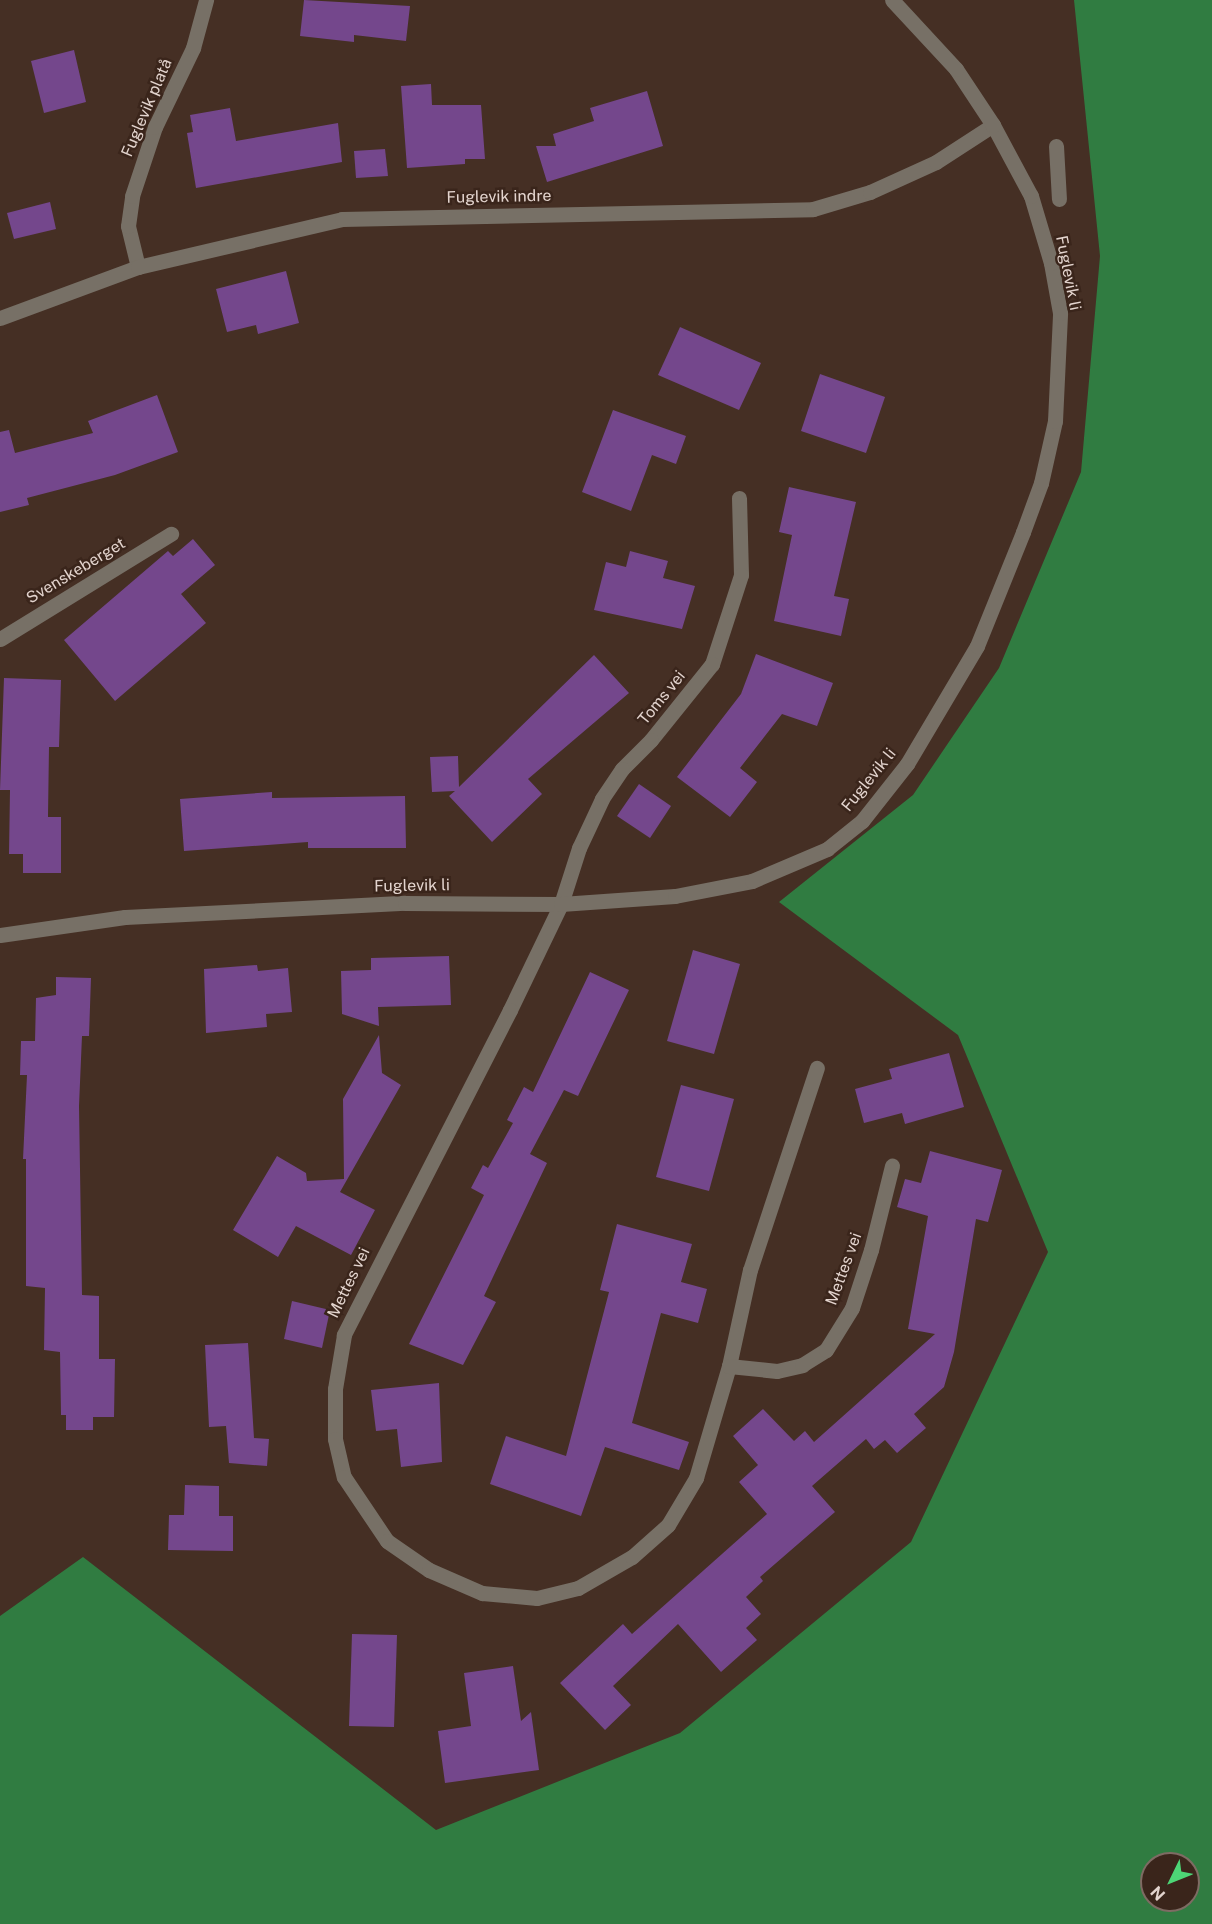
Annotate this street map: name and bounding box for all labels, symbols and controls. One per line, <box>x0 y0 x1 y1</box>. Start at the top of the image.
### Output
street label: Fuglevik platå <box>118 56 176 160</box>
street label: Fuglevik indre <box>446 186 552 208</box>
street label: Fuglevik li <box>1051 234 1085 312</box>
street label: Svenskeberget <box>23 534 129 608</box>
street label: Toms vei <box>634 667 690 729</box>
street label: Fuglevik li <box>838 745 900 815</box>
street label: Fuglevik li <box>374 876 450 896</box>
street label: Mettes vei <box>822 1230 866 1308</box>
street label: Mettes vei <box>324 1245 374 1321</box>
north arrow <box>1140 1852 1200 1912</box>
text: N <box>1147 1882 1169 1904</box>

